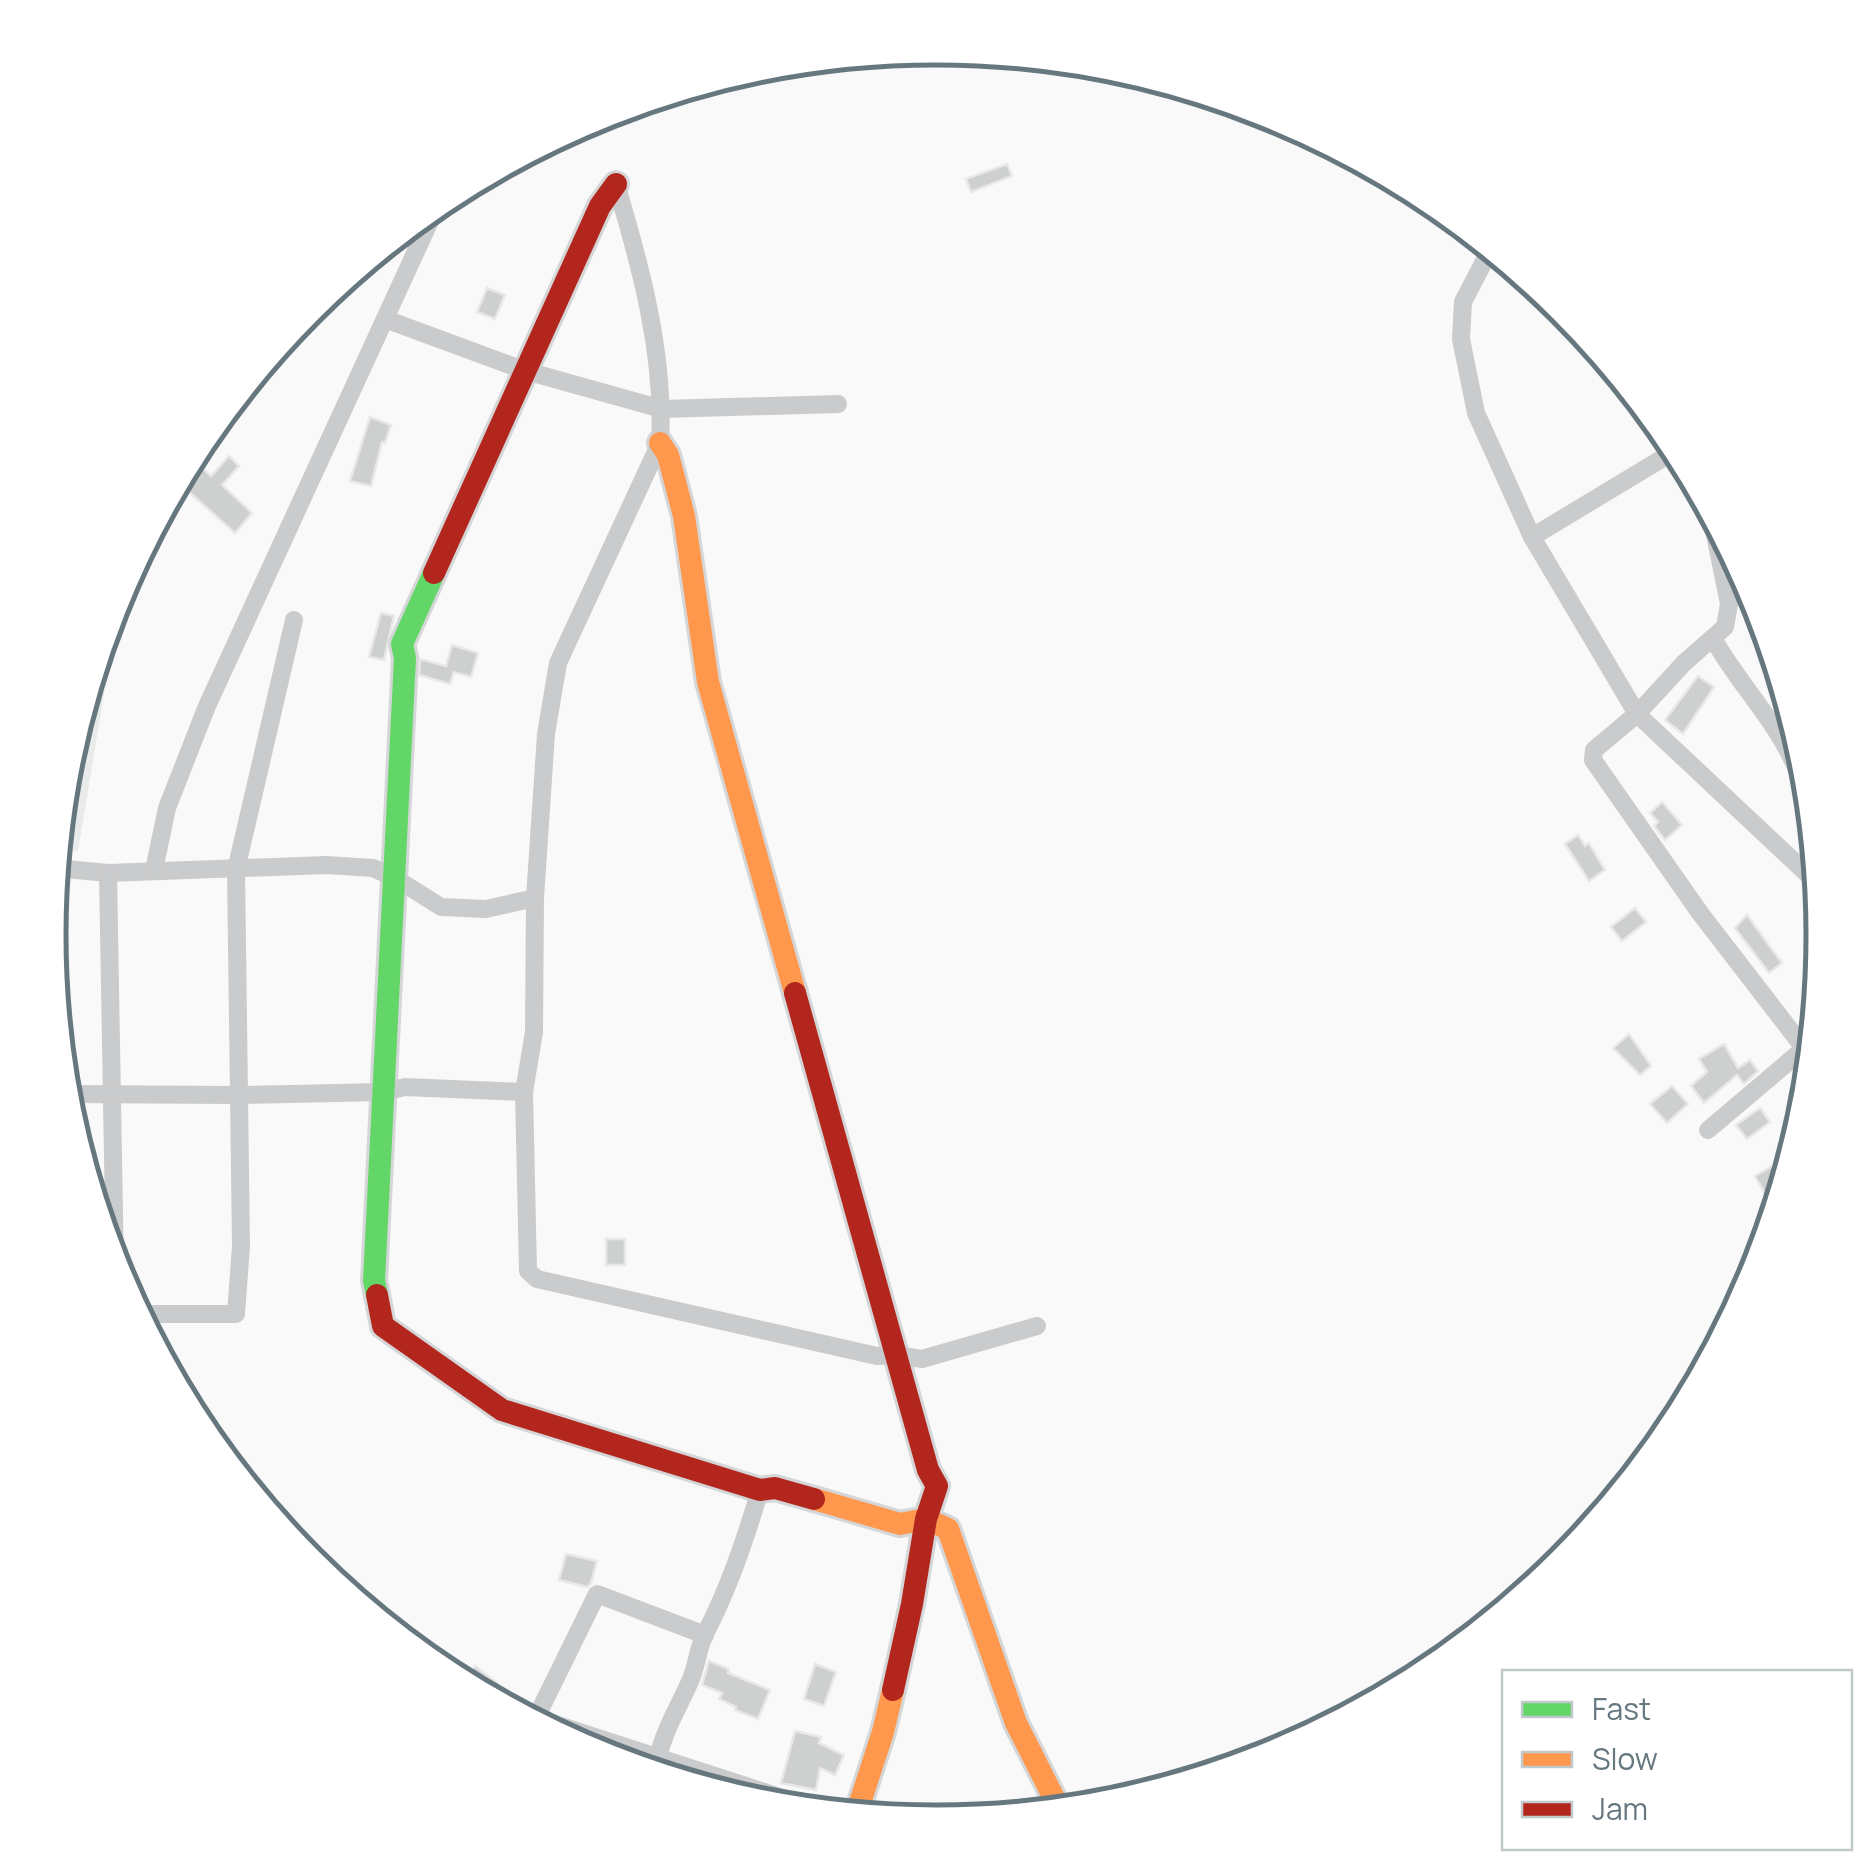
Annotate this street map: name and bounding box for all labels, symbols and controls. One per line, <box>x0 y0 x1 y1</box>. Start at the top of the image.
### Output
legend <box>1502 1670 1852 1850</box>
text: Fast <box>1592 1688 1651 1729</box>
text: Slow <box>1592 1738 1658 1779</box>
text: Jam <box>1592 1788 1648 1829</box>

